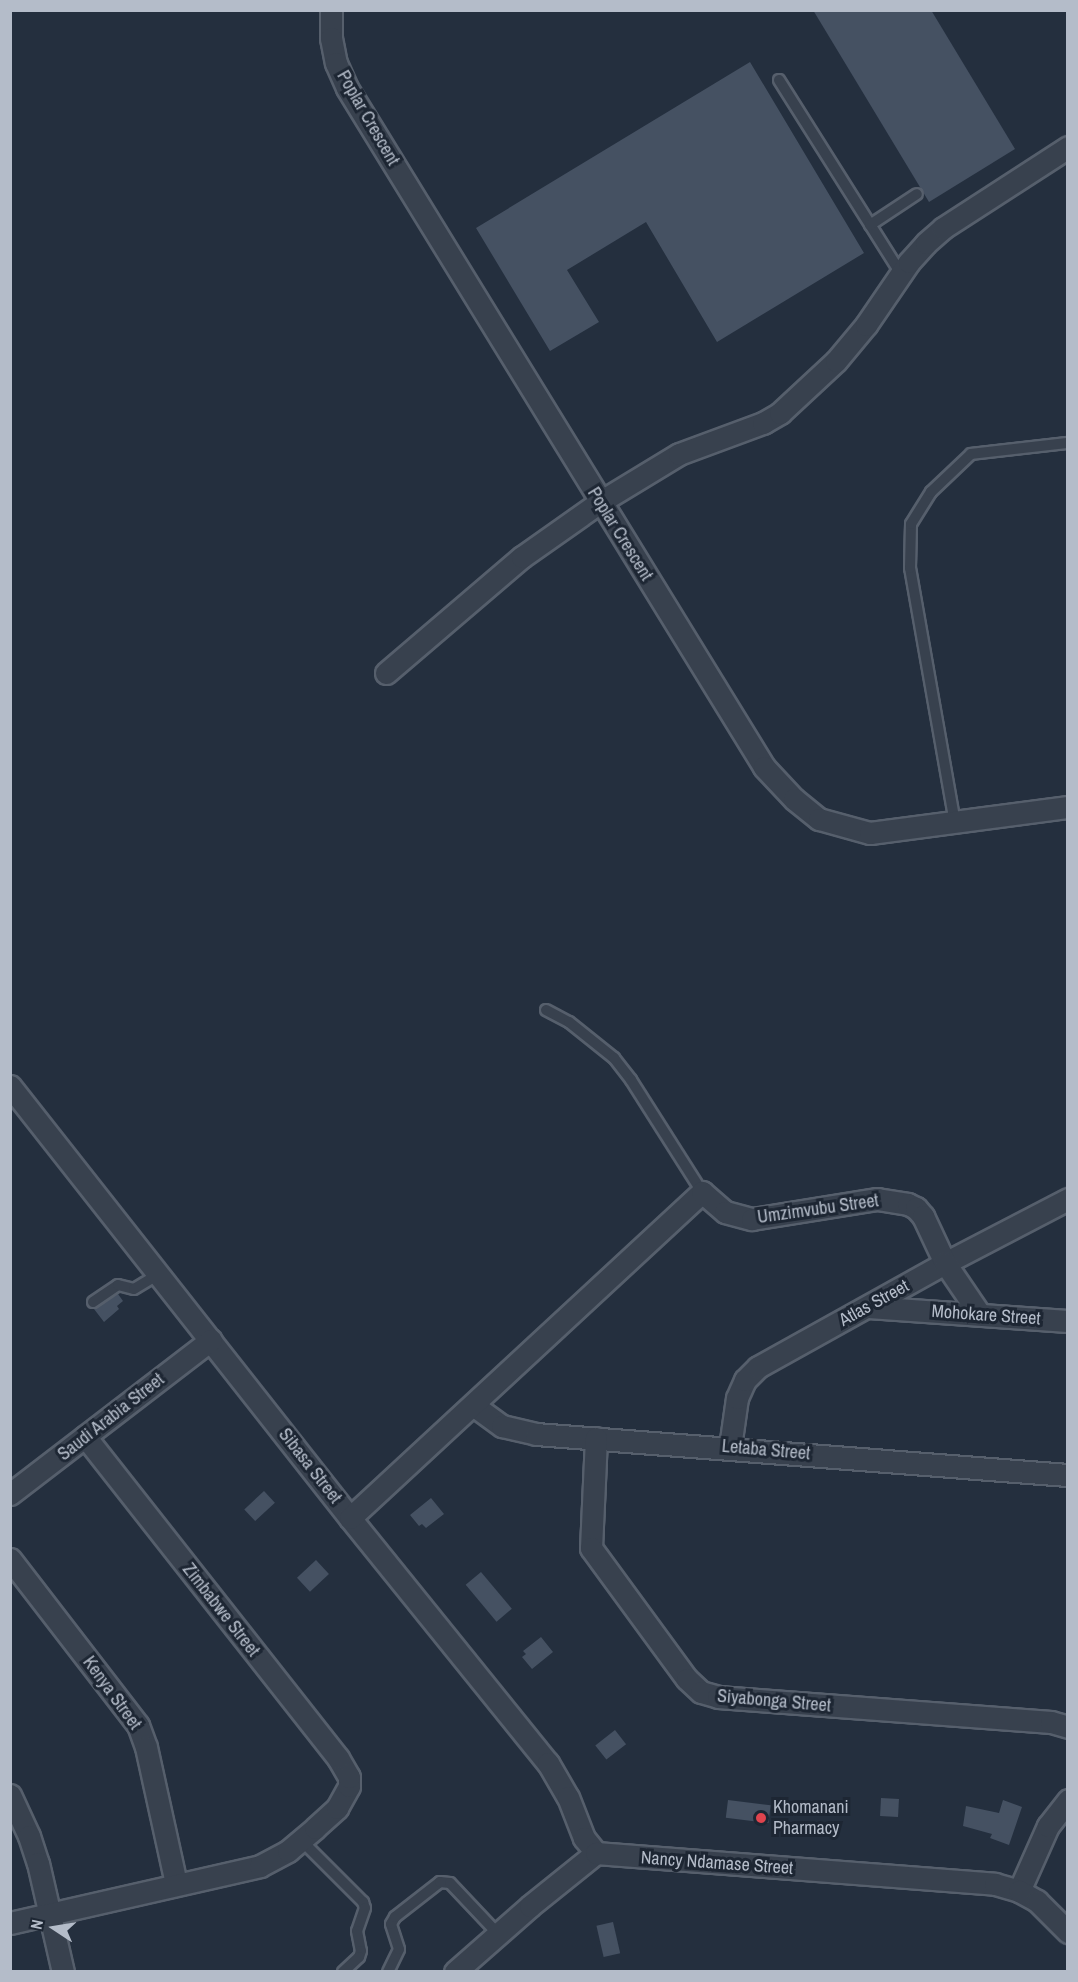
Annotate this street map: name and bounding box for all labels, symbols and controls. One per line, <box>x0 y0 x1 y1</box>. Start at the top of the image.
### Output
street label: Poplar Crescent <box>332 67 404 169</box>
street label: Poplar Crescent <box>583 483 657 585</box>
street label: Umzimvubu Street <box>756 1190 880 1228</box>
street label: Atlas Street <box>835 1275 913 1331</box>
street label: Mohokare Street <box>931 1300 1041 1330</box>
street label: Saudi Arabia Street <box>53 1369 169 1465</box>
street label: Sibasa Street <box>274 1424 346 1508</box>
street label: Letaba Street <box>721 1435 811 1465</box>
street label: Zimbabwe Street <box>178 1559 264 1661</box>
street label: Kenya Street <box>78 1652 146 1734</box>
street label: Siyabonga Street <box>716 1685 832 1717</box>
place label: Khomanani Pharmacy <box>773 1797 848 1840</box>
marker: Khomanani Pharmacy <box>754 1811 768 1825</box>
street label: Nancy Ndamase Street <box>640 1847 794 1879</box>
north arrow <box>24 1898 84 1958</box>
text: N <box>25 1917 48 1931</box>

